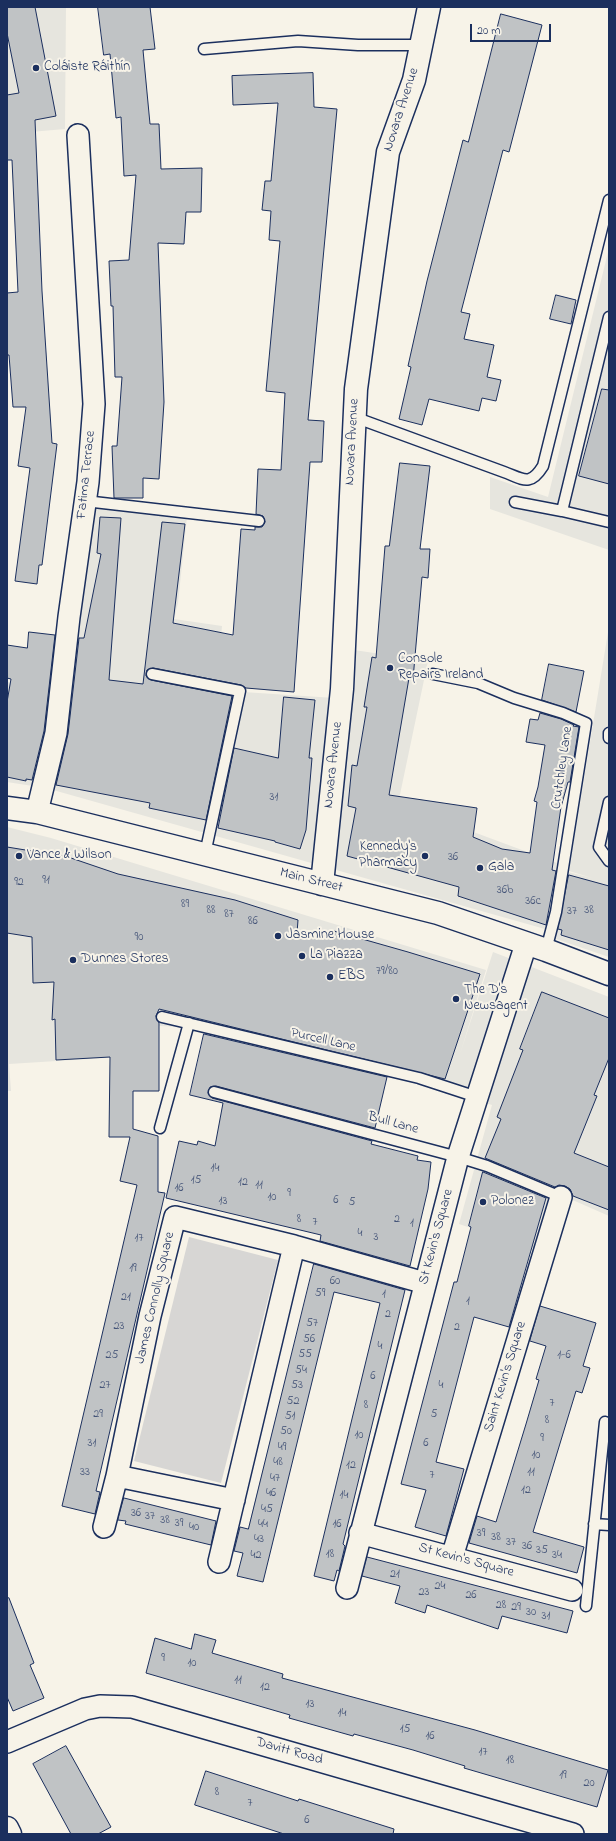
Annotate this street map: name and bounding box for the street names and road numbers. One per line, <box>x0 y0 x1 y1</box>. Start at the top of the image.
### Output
street label: Novara Avenue <box>381 66 423 154</box>
street label: Novara Avenue <box>342 398 364 486</box>
street label: Fatima Terrace <box>74 430 100 520</box>
street label: Novara Avenue <box>321 721 347 809</box>
street label: Crutchley Lane <box>549 726 577 810</box>
street label: Main Street <box>278 865 344 897</box>
street label: Purcell Lane <box>289 1025 357 1057</box>
street label: Bull Lane <box>366 1109 420 1139</box>
street label: St Kevin's Square <box>416 1187 458 1287</box>
street label: James Connolly Square <box>133 1230 179 1366</box>
street label: Saint Kevin's Square <box>481 1320 531 1434</box>
street label: St Kevin's Square <box>416 1540 516 1582</box>
street label: Davitt Road <box>253 1734 325 1770</box>

